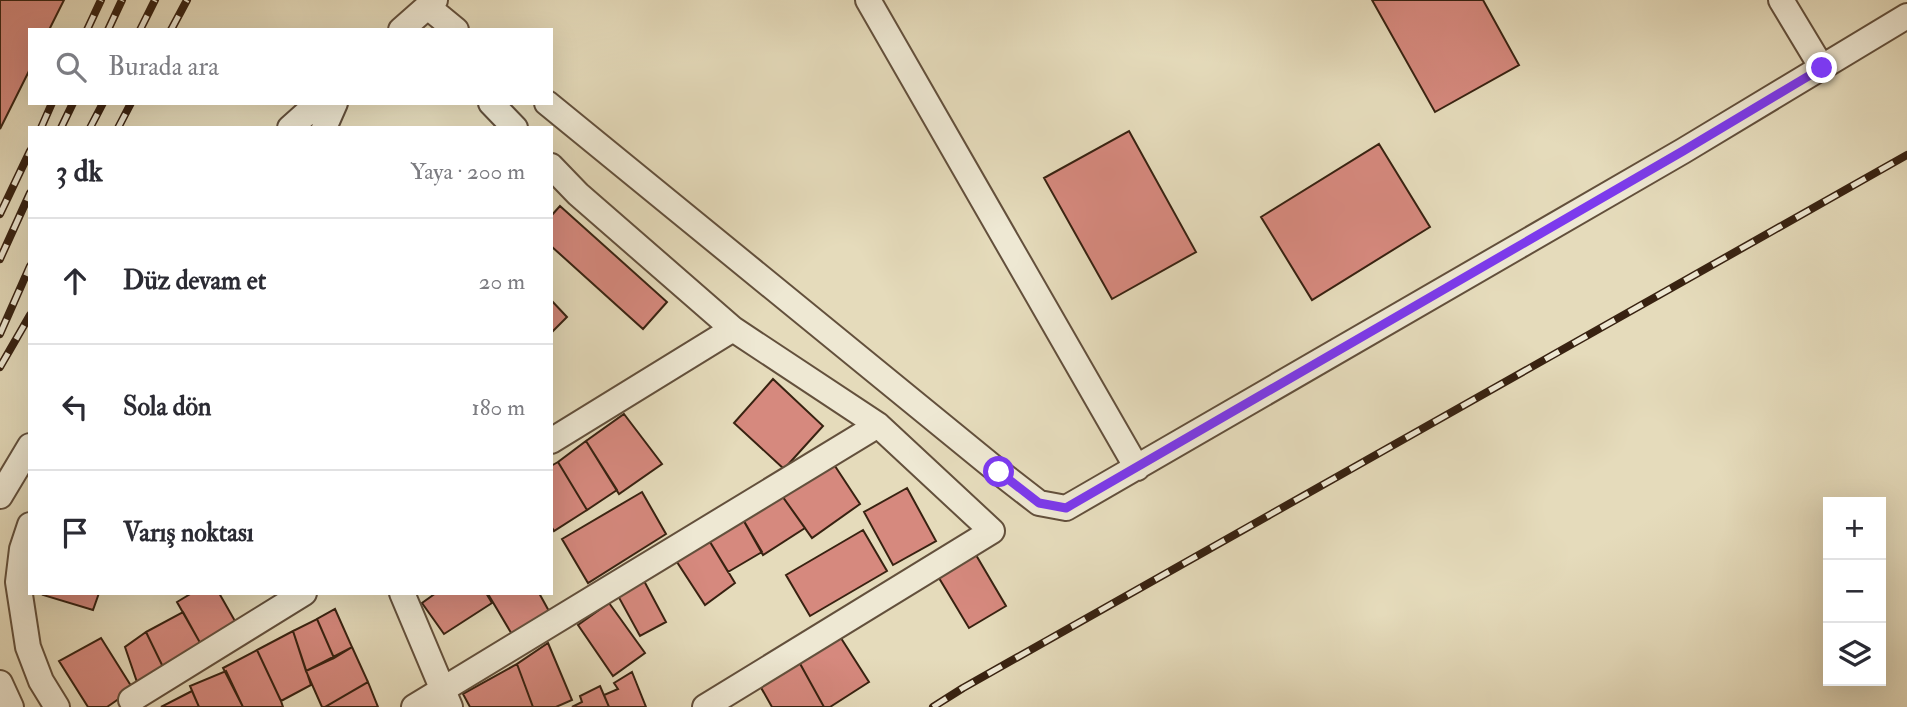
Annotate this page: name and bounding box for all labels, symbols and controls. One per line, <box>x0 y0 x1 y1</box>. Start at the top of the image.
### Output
search box <box>28 28 553 105</box>
icon: search <box>52 48 90 86</box>
text: Burada ara <box>108 51 219 83</box>
route end <box>1806 52 1837 83</box>
text: 3 dk <box>56 153 103 190</box>
text: Yaya · 200 m <box>410 157 525 186</box>
icon: ahead <box>56 262 94 300</box>
text: Düz devam et <box>123 265 266 297</box>
text: 20 m <box>479 267 525 296</box>
icon: left <box>56 388 94 426</box>
text: Sola dön <box>123 391 211 423</box>
text: 180 m <box>472 393 525 422</box>
route start <box>983 456 1014 487</box>
map controls <box>1823 497 1886 686</box>
button: + <box>1823 497 1886 560</box>
icon: arrive <box>56 514 94 552</box>
text: Varış noktası <box>123 517 254 549</box>
button: − <box>1823 560 1886 623</box>
button: layers <box>1823 623 1886 686</box>

